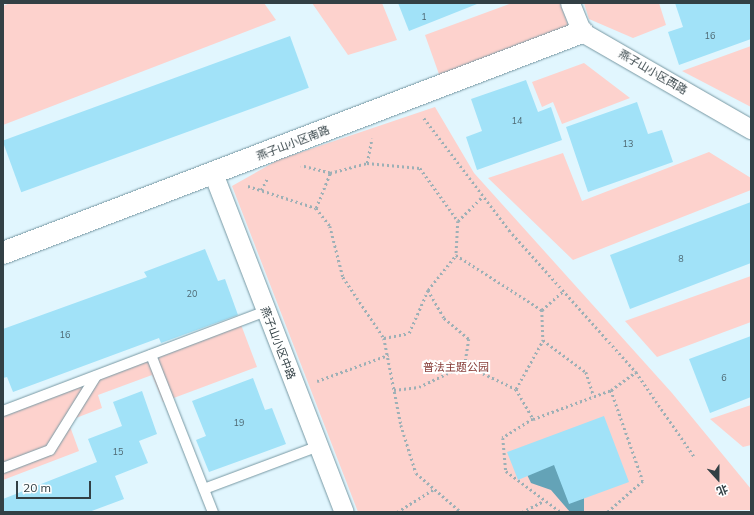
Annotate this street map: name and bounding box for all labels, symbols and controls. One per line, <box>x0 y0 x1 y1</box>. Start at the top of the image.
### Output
house number: 1 <box>421 12 427 22</box>
house number: 16 <box>705 31 715 41</box>
street label: 燕子山小区西路 <box>616 47 690 97</box>
house number: 14 <box>512 116 522 126</box>
street label: 燕子山小区南路 <box>255 123 331 163</box>
house number: 13 <box>623 139 633 149</box>
house number: 8 <box>678 254 684 264</box>
house number: 20 <box>187 289 197 299</box>
street label: 燕子山小区中路 <box>258 305 298 381</box>
house number: 16 <box>60 330 70 340</box>
park label: 普法主题公园 <box>423 360 489 374</box>
house number: 6 <box>721 373 727 383</box>
house number: 19 <box>234 418 244 428</box>
house number: 15 <box>113 447 123 457</box>
north arrow <box>698 459 738 499</box>
scale bar <box>18 473 93 499</box>
text: 20 m <box>23 480 51 495</box>
text: 北 <box>715 482 730 499</box>

